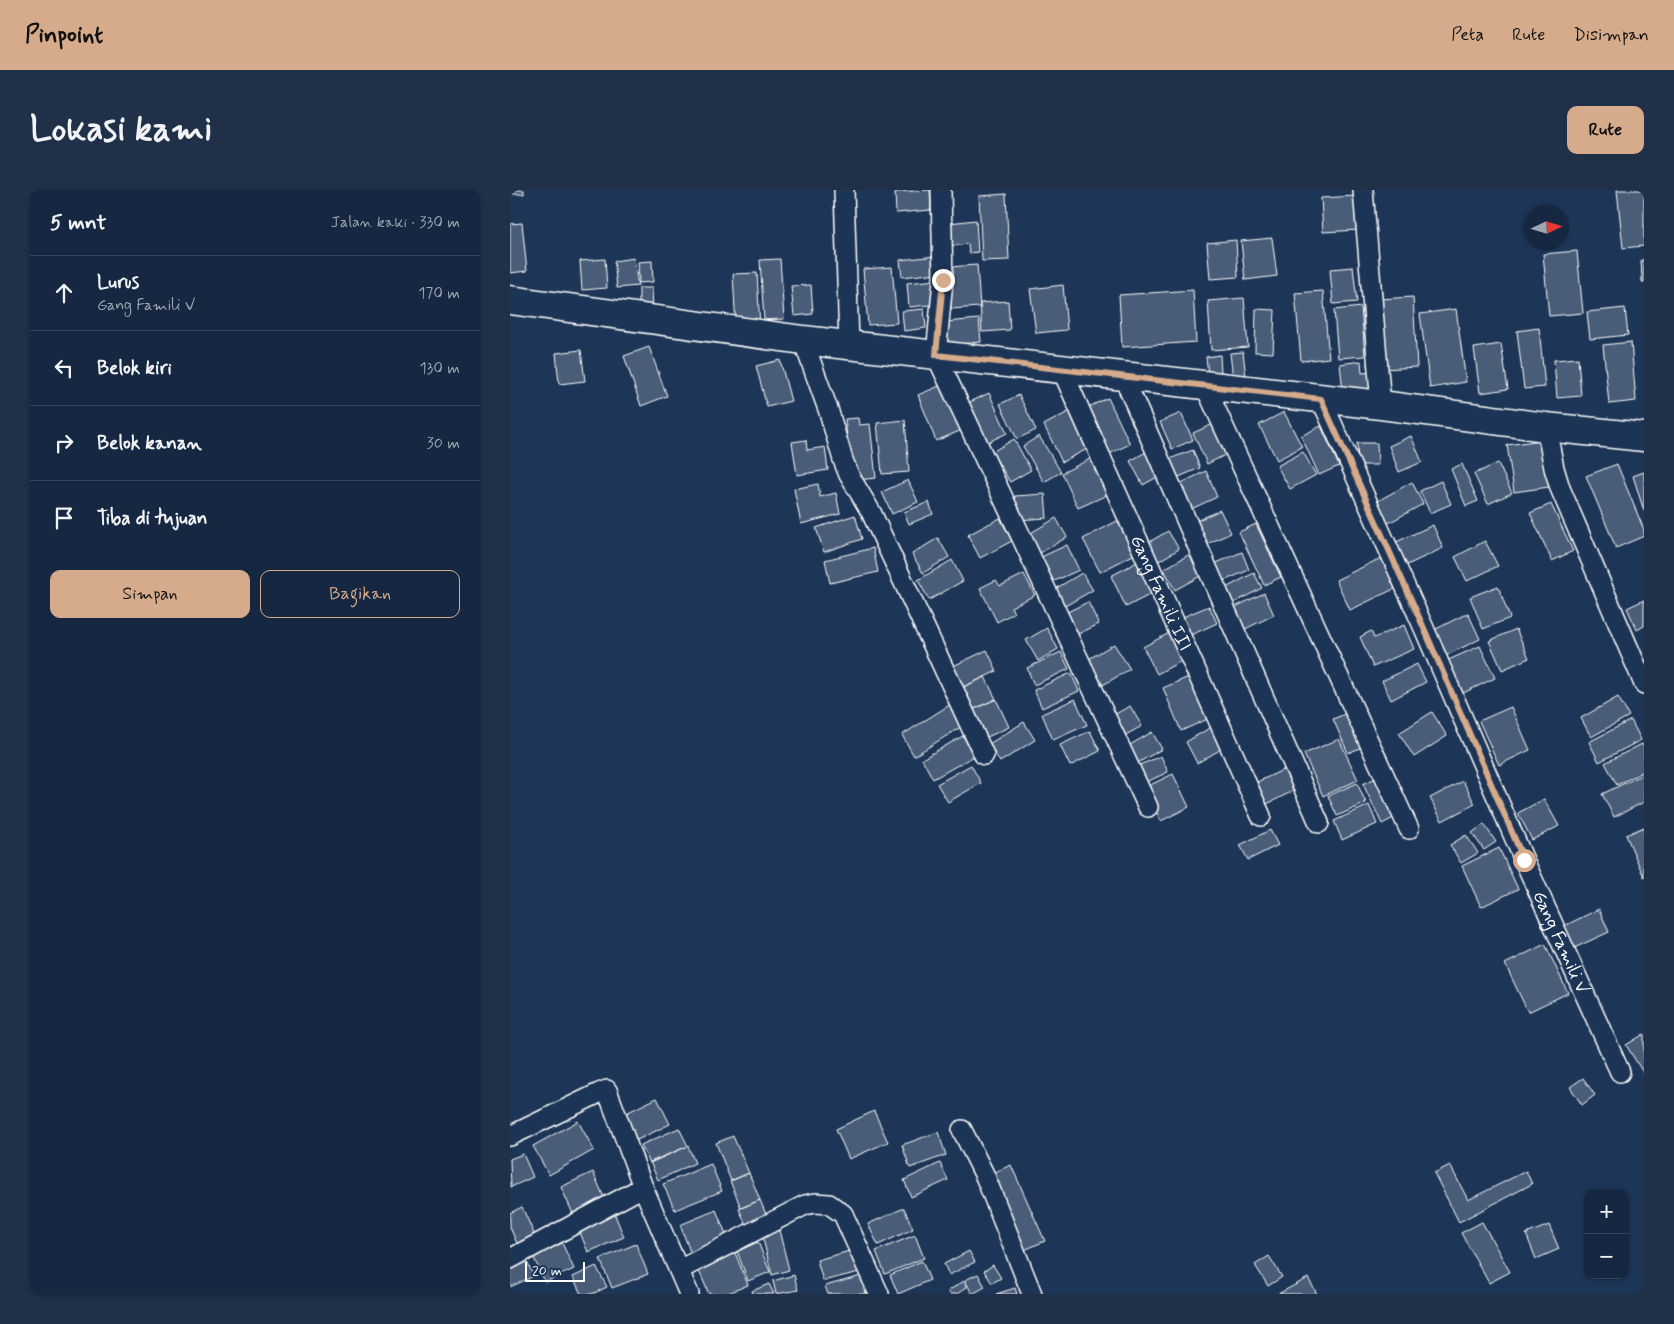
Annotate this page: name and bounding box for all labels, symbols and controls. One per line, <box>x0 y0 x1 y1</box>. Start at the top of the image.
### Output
text: Pinpoint <box>25 20 103 51</box>
text: Peta <box>1451 23 1484 47</box>
text: Rute <box>1512 23 1545 47</box>
text: Disimpan <box>1573 23 1649 47</box>
button: Rute <box>1567 106 1644 154</box>
text: Lokasi kami <box>30 107 212 153</box>
north arrow <box>1524 205 1569 250</box>
text: 5 mnt <box>50 209 107 237</box>
text: Jalan kaki · 330 m <box>331 212 460 233</box>
route end <box>932 269 955 292</box>
text: Lurus <box>97 270 139 295</box>
icon: ahead <box>50 279 78 307</box>
text: 170 m <box>418 283 460 304</box>
text: Gang Famili V <box>97 295 195 316</box>
icon: left <box>50 354 78 382</box>
text: Belok kiri <box>97 356 172 381</box>
text: 130 m <box>419 358 460 379</box>
icon: right <box>50 429 78 457</box>
text: Belok kanan <box>97 431 202 456</box>
text: 30 m <box>427 433 460 454</box>
icon: arrive <box>50 504 78 532</box>
text: Tiba di tujuan <box>97 506 208 531</box>
street label: Gang Famili III <box>1124 532 1197 655</box>
button: Simpan <box>50 570 250 618</box>
button: Bagikan <box>260 570 460 618</box>
route start <box>1513 849 1536 872</box>
street label: Gang Famili V <box>1527 887 1594 998</box>
map controls <box>1584 1189 1629 1279</box>
button: + <box>1584 1189 1629 1234</box>
button: − <box>1584 1234 1629 1279</box>
scale bar <box>525 1259 585 1282</box>
text: 20 m <box>532 1262 562 1280</box>

